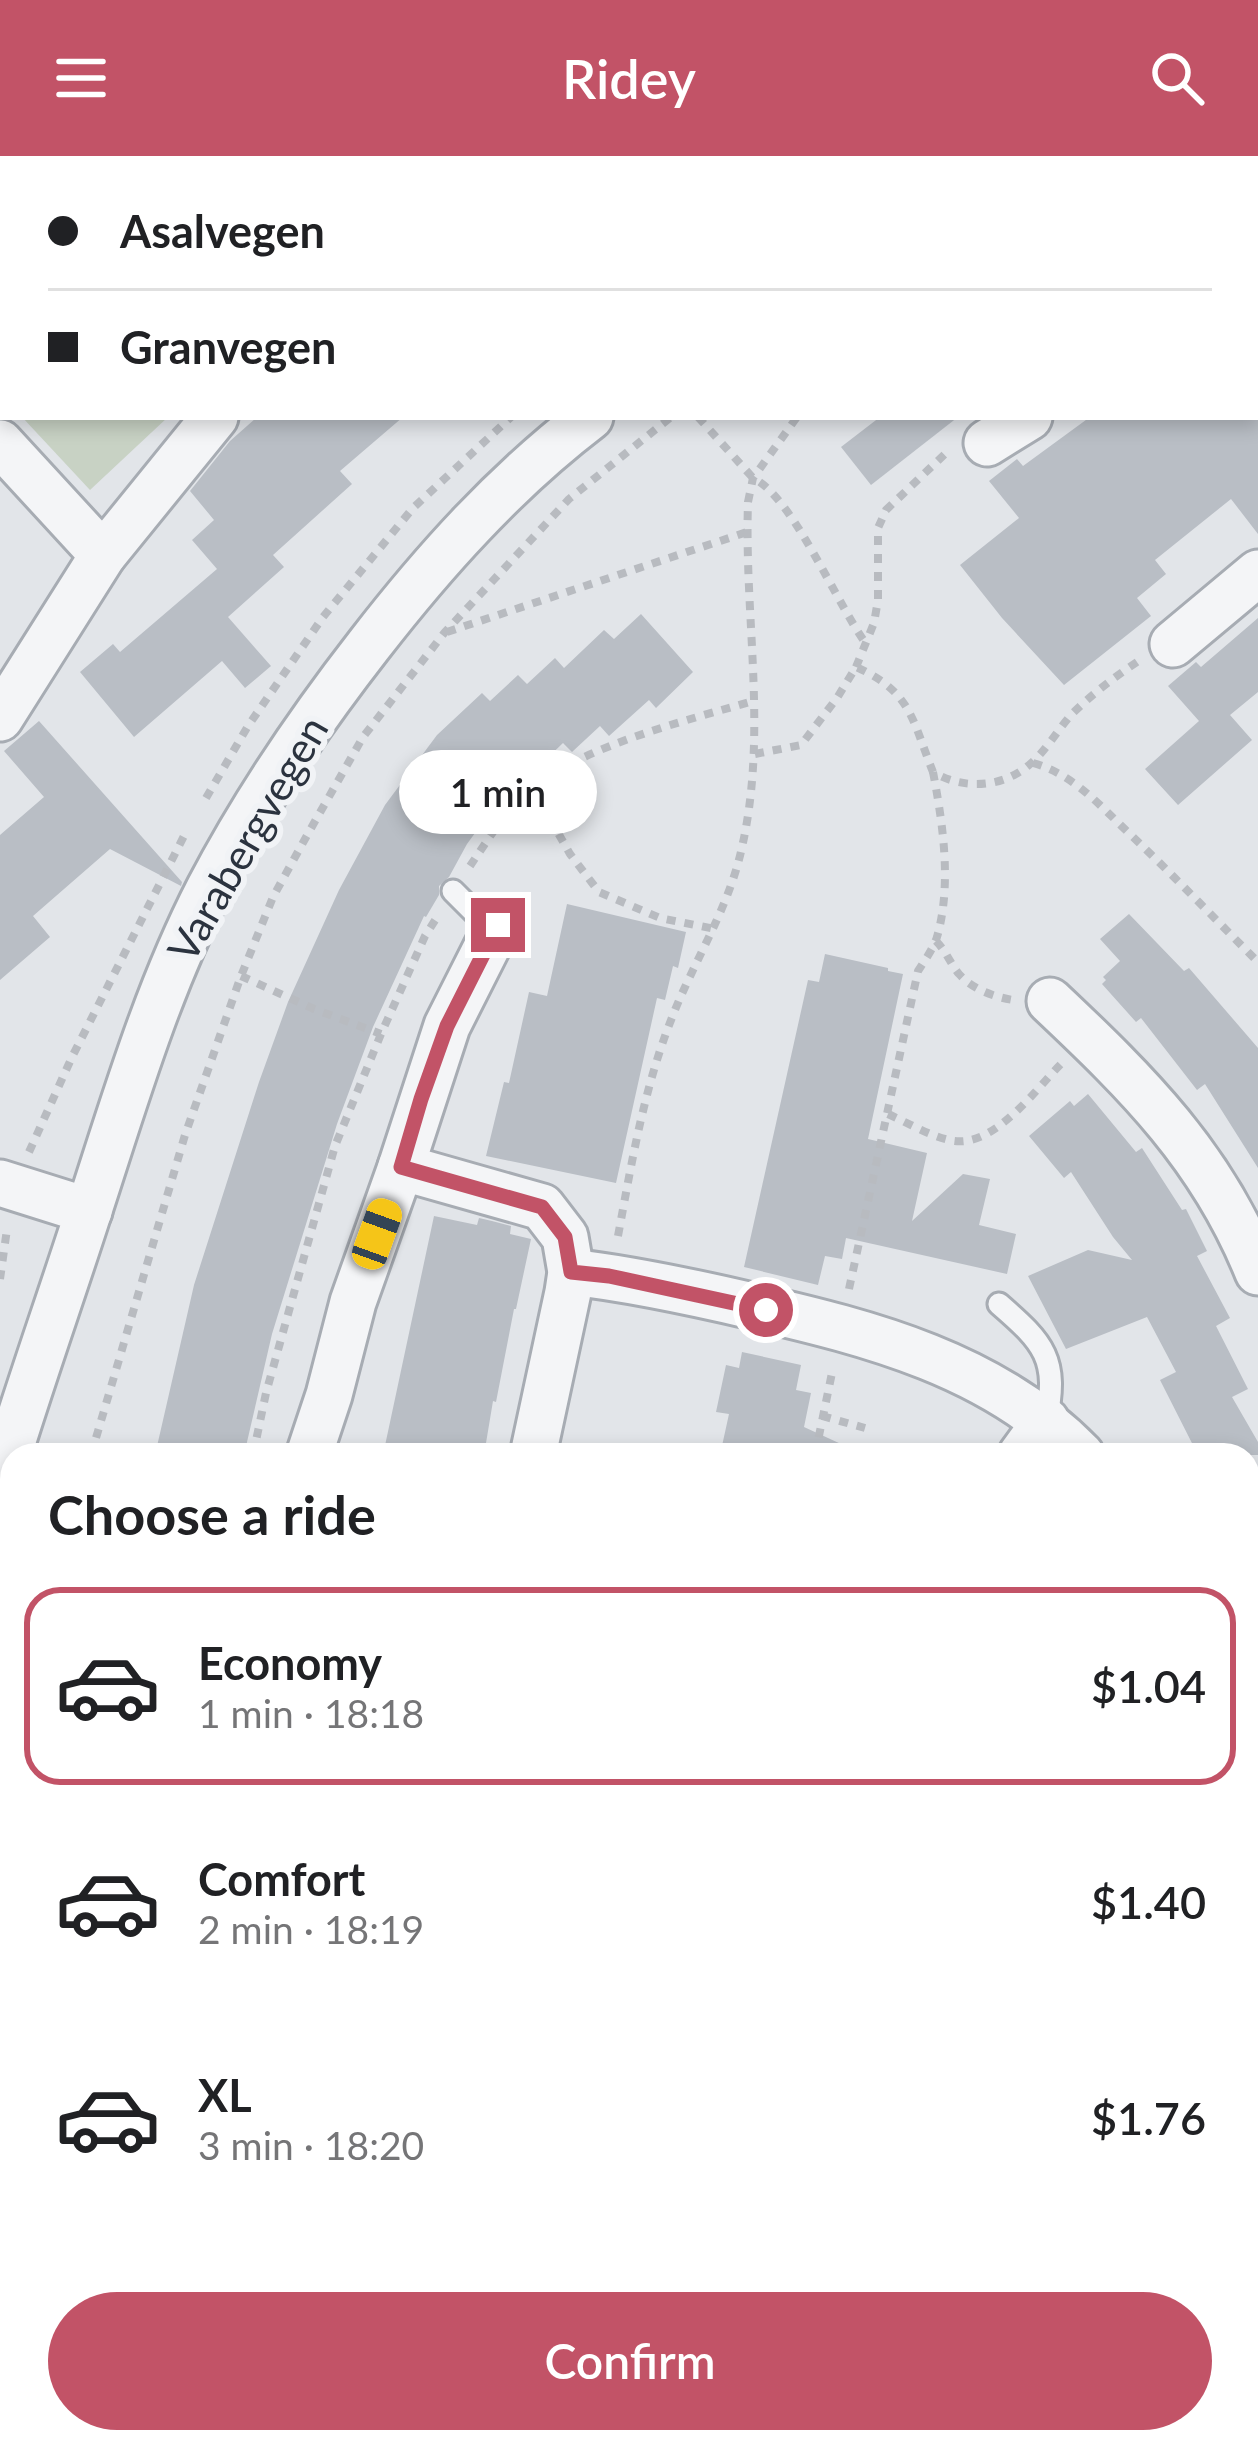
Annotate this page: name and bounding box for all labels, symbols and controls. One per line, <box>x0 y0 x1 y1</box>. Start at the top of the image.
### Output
icon: menu <box>48 45 114 111</box>
icon: search <box>1144 45 1210 111</box>
text: Ridey <box>562 46 696 111</box>
text: Asalvegen <box>120 204 325 258</box>
text: Granvegen <box>120 320 336 374</box>
street label: Varabergvegen <box>157 707 337 970</box>
callout: 1 min <box>399 751 597 835</box>
text: 1 min <box>450 769 546 815</box>
route end <box>471 898 525 952</box>
car <box>348 1194 406 1274</box>
route start <box>739 1283 793 1337</box>
text: Choose a ride <box>48 1482 376 1547</box>
icon: car <box>54 1632 162 1740</box>
text: Economy <box>198 1636 382 1690</box>
text: $1.04 <box>1091 1659 1206 1713</box>
text: 1 min · 18:18 <box>198 1690 424 1736</box>
icon: car <box>54 1848 162 1956</box>
text: Comfort <box>198 1852 365 1906</box>
text: $1.40 <box>1091 1875 1206 1929</box>
text: 2 min · 18:19 <box>198 1906 424 1952</box>
icon: car <box>54 2064 162 2172</box>
text: XL <box>198 2068 252 2122</box>
text: $1.76 <box>1091 2091 1206 2145</box>
text: 3 min · 18:20 <box>198 2122 424 2168</box>
button: Confirm <box>48 2292 1212 2430</box>

